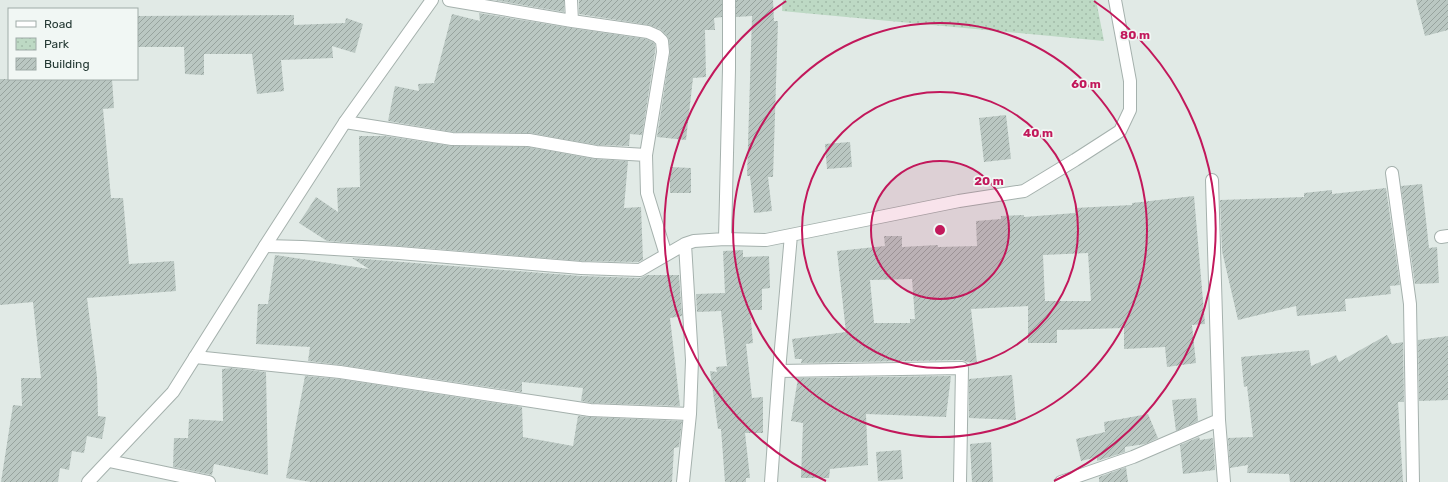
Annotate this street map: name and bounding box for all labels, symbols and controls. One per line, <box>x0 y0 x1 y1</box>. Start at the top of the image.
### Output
legend <box>8 8 138 80</box>
text: Road <box>44 17 72 31</box>
text: 80 m <box>1120 28 1150 42</box>
text: Park <box>44 37 70 51</box>
text: Building <box>44 57 90 71</box>
text: 60 m <box>1071 77 1101 91</box>
text: 40 m <box>1023 126 1053 140</box>
text: 20 m <box>974 174 1004 188</box>
centre of rings <box>933 223 947 237</box>

